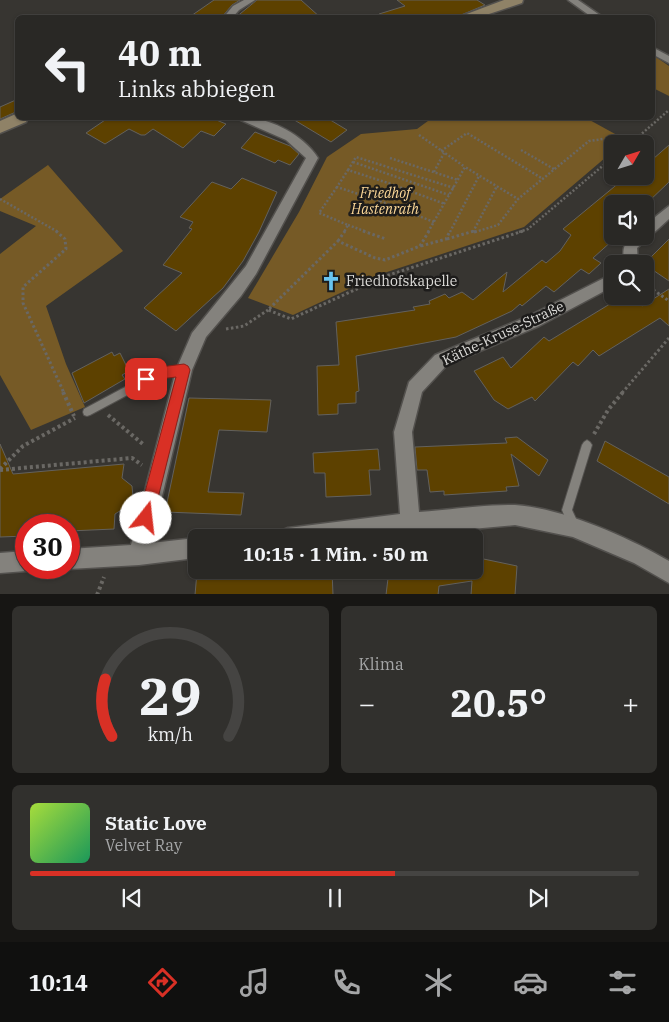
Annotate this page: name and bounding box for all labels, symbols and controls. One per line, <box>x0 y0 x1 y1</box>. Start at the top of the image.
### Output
text: 40 m <box>118 30 202 76</box>
icon: left <box>35 35 100 100</box>
text: Links abbiegen <box>118 74 275 103</box>
north arrow <box>604 135 654 185</box>
map controls <box>604 135 654 305</box>
park label: Friedhof Hastenrath <box>350 184 419 218</box>
button: sound <box>604 195 654 245</box>
button: search <box>604 255 654 305</box>
church icon: Friedhofskapelle <box>320 270 342 292</box>
place label: Friedhofskapelle <box>346 272 457 290</box>
street label: Käthe-Kruse-Straße <box>439 297 567 369</box>
pin <box>125 358 167 400</box>
icon: arrive <box>132 365 160 393</box>
position arrow <box>119 491 171 543</box>
speed limit sign: 30 <box>15 514 80 579</box>
text: 10:15 · 1 Min. · 50 m <box>243 542 428 566</box>
text: Klima <box>359 654 404 674</box>
text: 29 <box>139 662 201 729</box>
text: 20.5° <box>450 678 547 727</box>
text: − <box>359 685 375 722</box>
text: + <box>622 685 639 722</box>
text: km/h <box>148 723 193 746</box>
text: Static Love <box>105 811 207 835</box>
text: Velvet Ray <box>105 835 182 855</box>
icon: previous <box>118 884 146 912</box>
icon: pause <box>321 884 349 912</box>
icon: next <box>524 884 552 912</box>
icon: directions <box>145 965 180 1000</box>
icon: music <box>237 965 272 1000</box>
icon: phone <box>329 965 364 1000</box>
icon: climate <box>421 965 456 1000</box>
icon: car <box>513 965 548 1000</box>
icon: filters <box>605 965 640 1000</box>
text: 10:14 <box>29 968 88 997</box>

